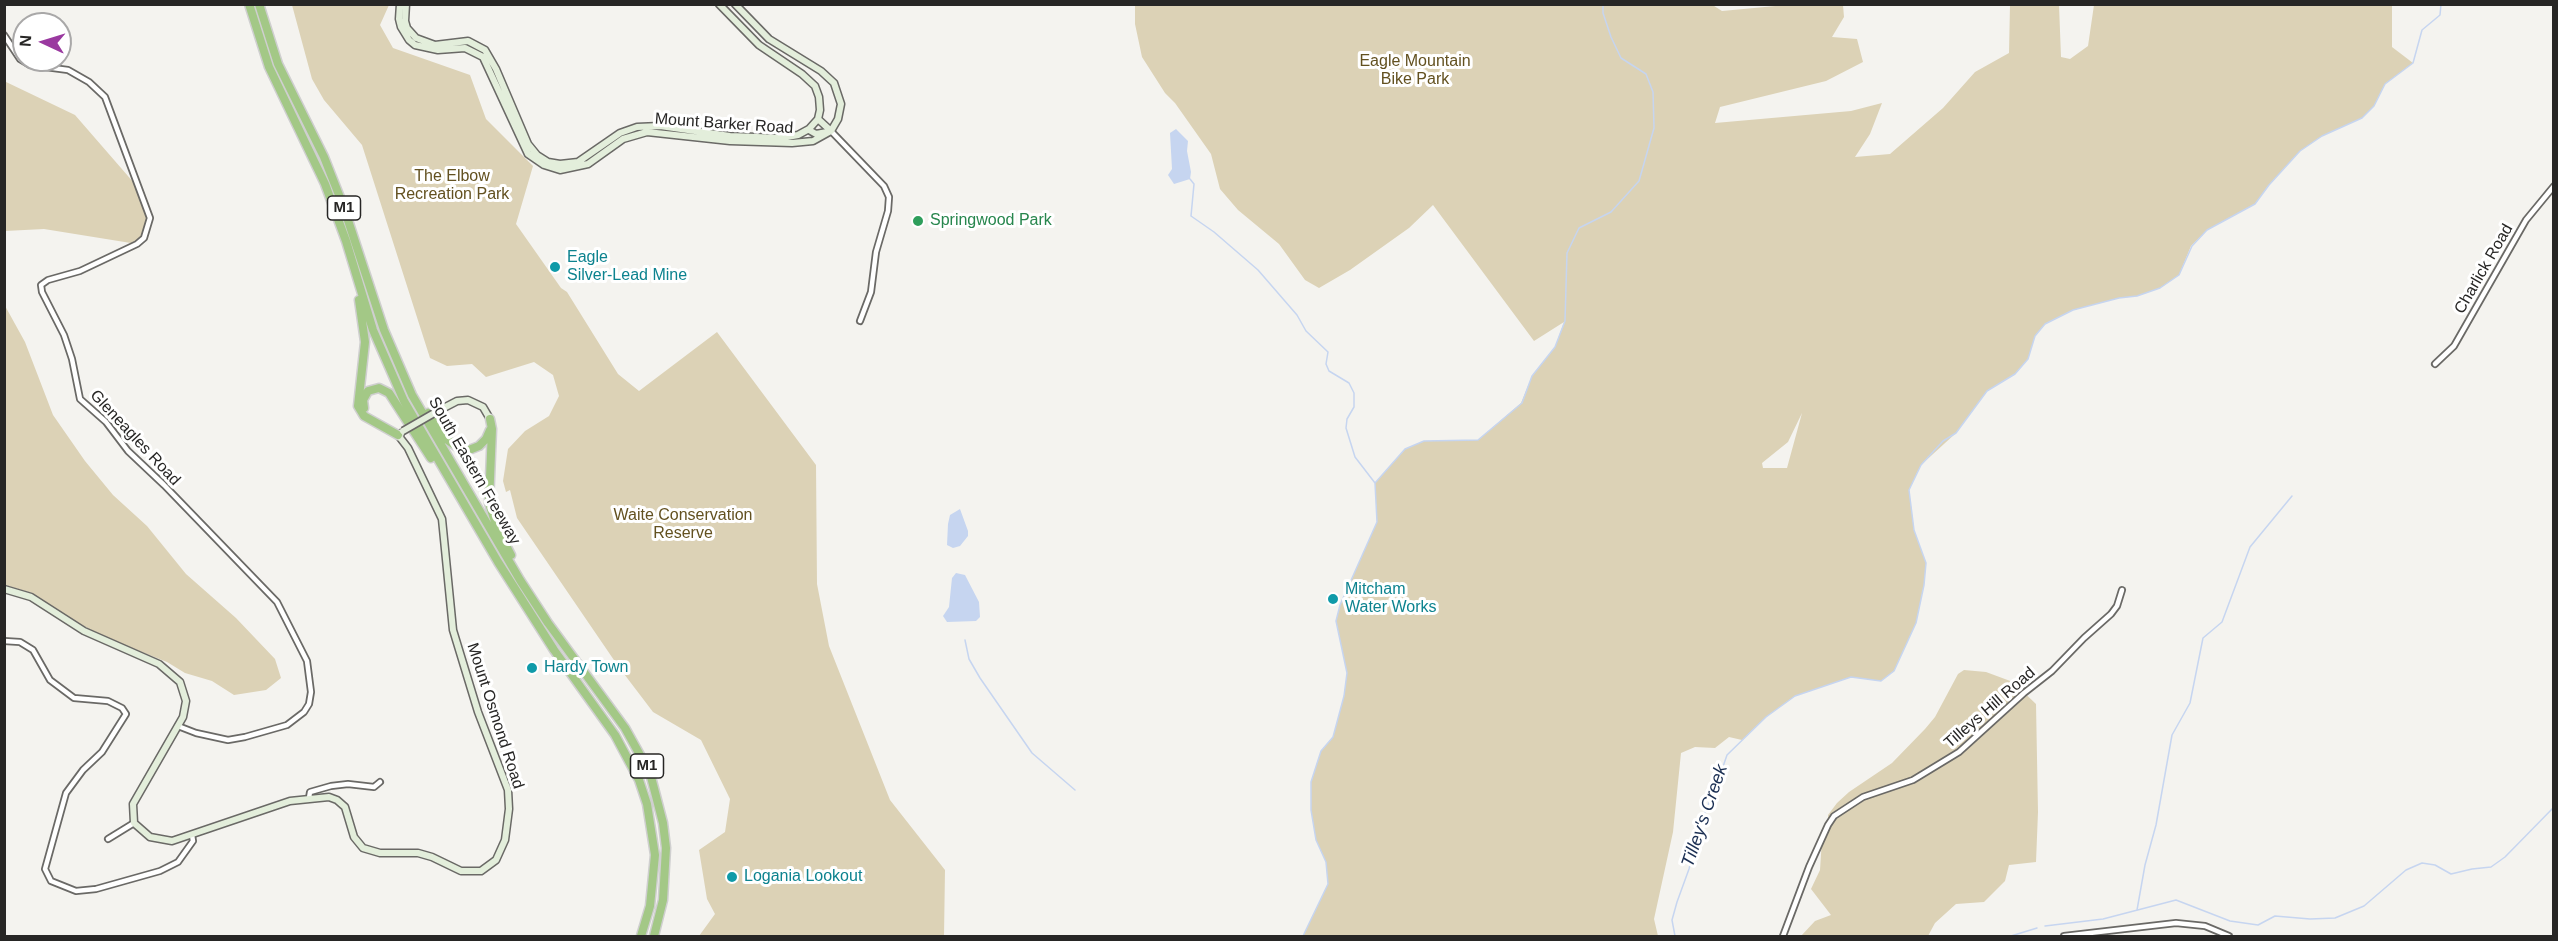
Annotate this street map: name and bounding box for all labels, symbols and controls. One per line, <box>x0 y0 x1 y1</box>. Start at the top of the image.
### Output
north arrow <box>12 12 72 72</box>
text: N <box>17 34 34 47</box>
park label: Eagle Mountain Bike Park <box>1359 52 1471 90</box>
street label: Mount Barker Road <box>654 110 794 138</box>
park label: The Elbow Recreation Park <box>395 167 509 205</box>
road number: M1 <box>328 196 360 220</box>
place label: Springwood Park <box>930 211 1052 231</box>
marker: Springwood Park <box>911 214 925 228</box>
street label: Charlick Road <box>2451 221 2517 317</box>
place label: Eagle Silver-Lead Mine <box>567 248 687 286</box>
marker: Eagle Silver-Lead Mine <box>548 260 562 274</box>
street label: Gleneagles Road <box>86 386 184 490</box>
street label: South Eastern Freeway <box>424 394 524 548</box>
park label: Waite Conservation Reserve <box>613 506 753 544</box>
place label: Mitcham Water Works <box>1345 580 1437 618</box>
marker: Mitcham Water Works <box>1326 592 1340 606</box>
street label: Mount Osmond Road <box>462 641 528 791</box>
place label: Hardy Town <box>544 658 628 678</box>
marker: Hardy Town <box>525 661 539 675</box>
street label: Tilleys Hill Road <box>1941 663 2039 753</box>
road number: M1 <box>630 754 664 778</box>
water label: Tilley's Creek <box>1677 762 1733 870</box>
place label: Logania Lookout <box>744 867 862 887</box>
marker: Logania Lookout <box>725 870 739 884</box>

